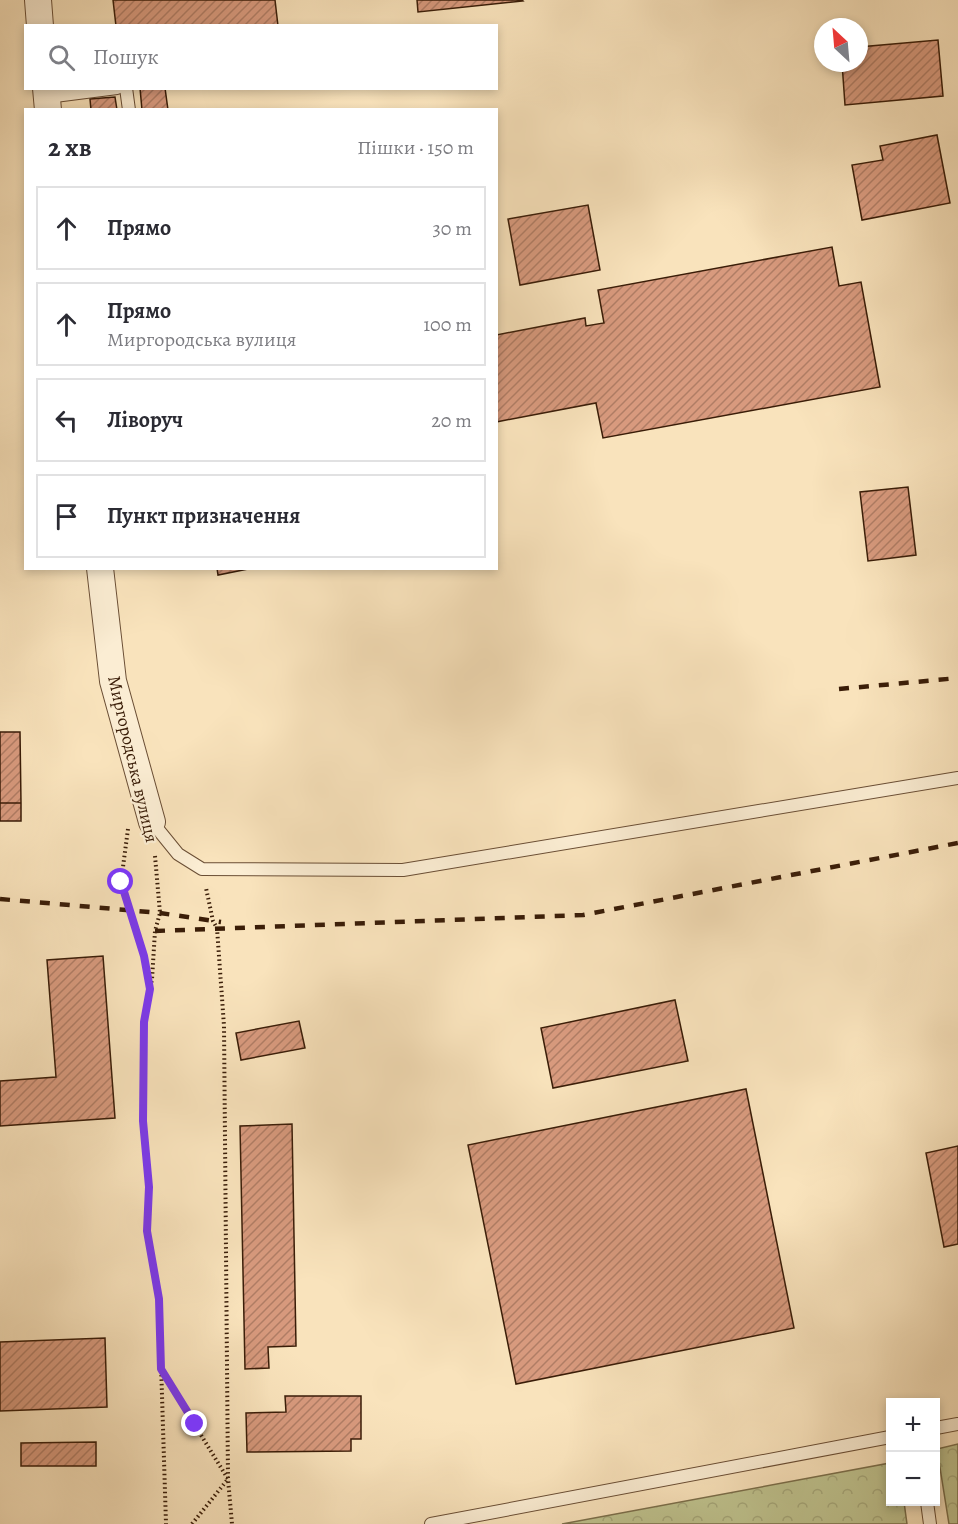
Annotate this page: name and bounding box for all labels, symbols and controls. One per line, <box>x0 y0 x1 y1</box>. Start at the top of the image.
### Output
north arrow <box>814 18 868 72</box>
search box <box>24 24 498 90</box>
icon: search <box>45 41 78 74</box>
text: Пошук <box>93 42 159 72</box>
text: 2 хв <box>48 130 92 165</box>
text: Пішки · 150 m <box>357 134 474 161</box>
icon: ahead <box>50 212 83 245</box>
text: Прямо <box>107 213 171 243</box>
text: 30 m <box>432 215 472 242</box>
text: Прямо <box>107 296 171 326</box>
icon: ahead <box>50 308 83 341</box>
text: 100 m <box>423 311 472 338</box>
text: Миргородська вулиця <box>107 326 296 353</box>
icon: left <box>50 404 83 437</box>
text: Ліворуч <box>107 405 183 435</box>
text: 20 m <box>431 407 472 434</box>
icon: arrive <box>50 500 83 533</box>
text: Пункт призначення <box>107 501 300 531</box>
street label: Миргородська вулиця <box>102 673 164 845</box>
route start <box>107 868 133 894</box>
map controls <box>886 1398 940 1506</box>
button: + <box>886 1398 940 1452</box>
route end <box>181 1410 207 1436</box>
button: − <box>886 1452 940 1506</box>

